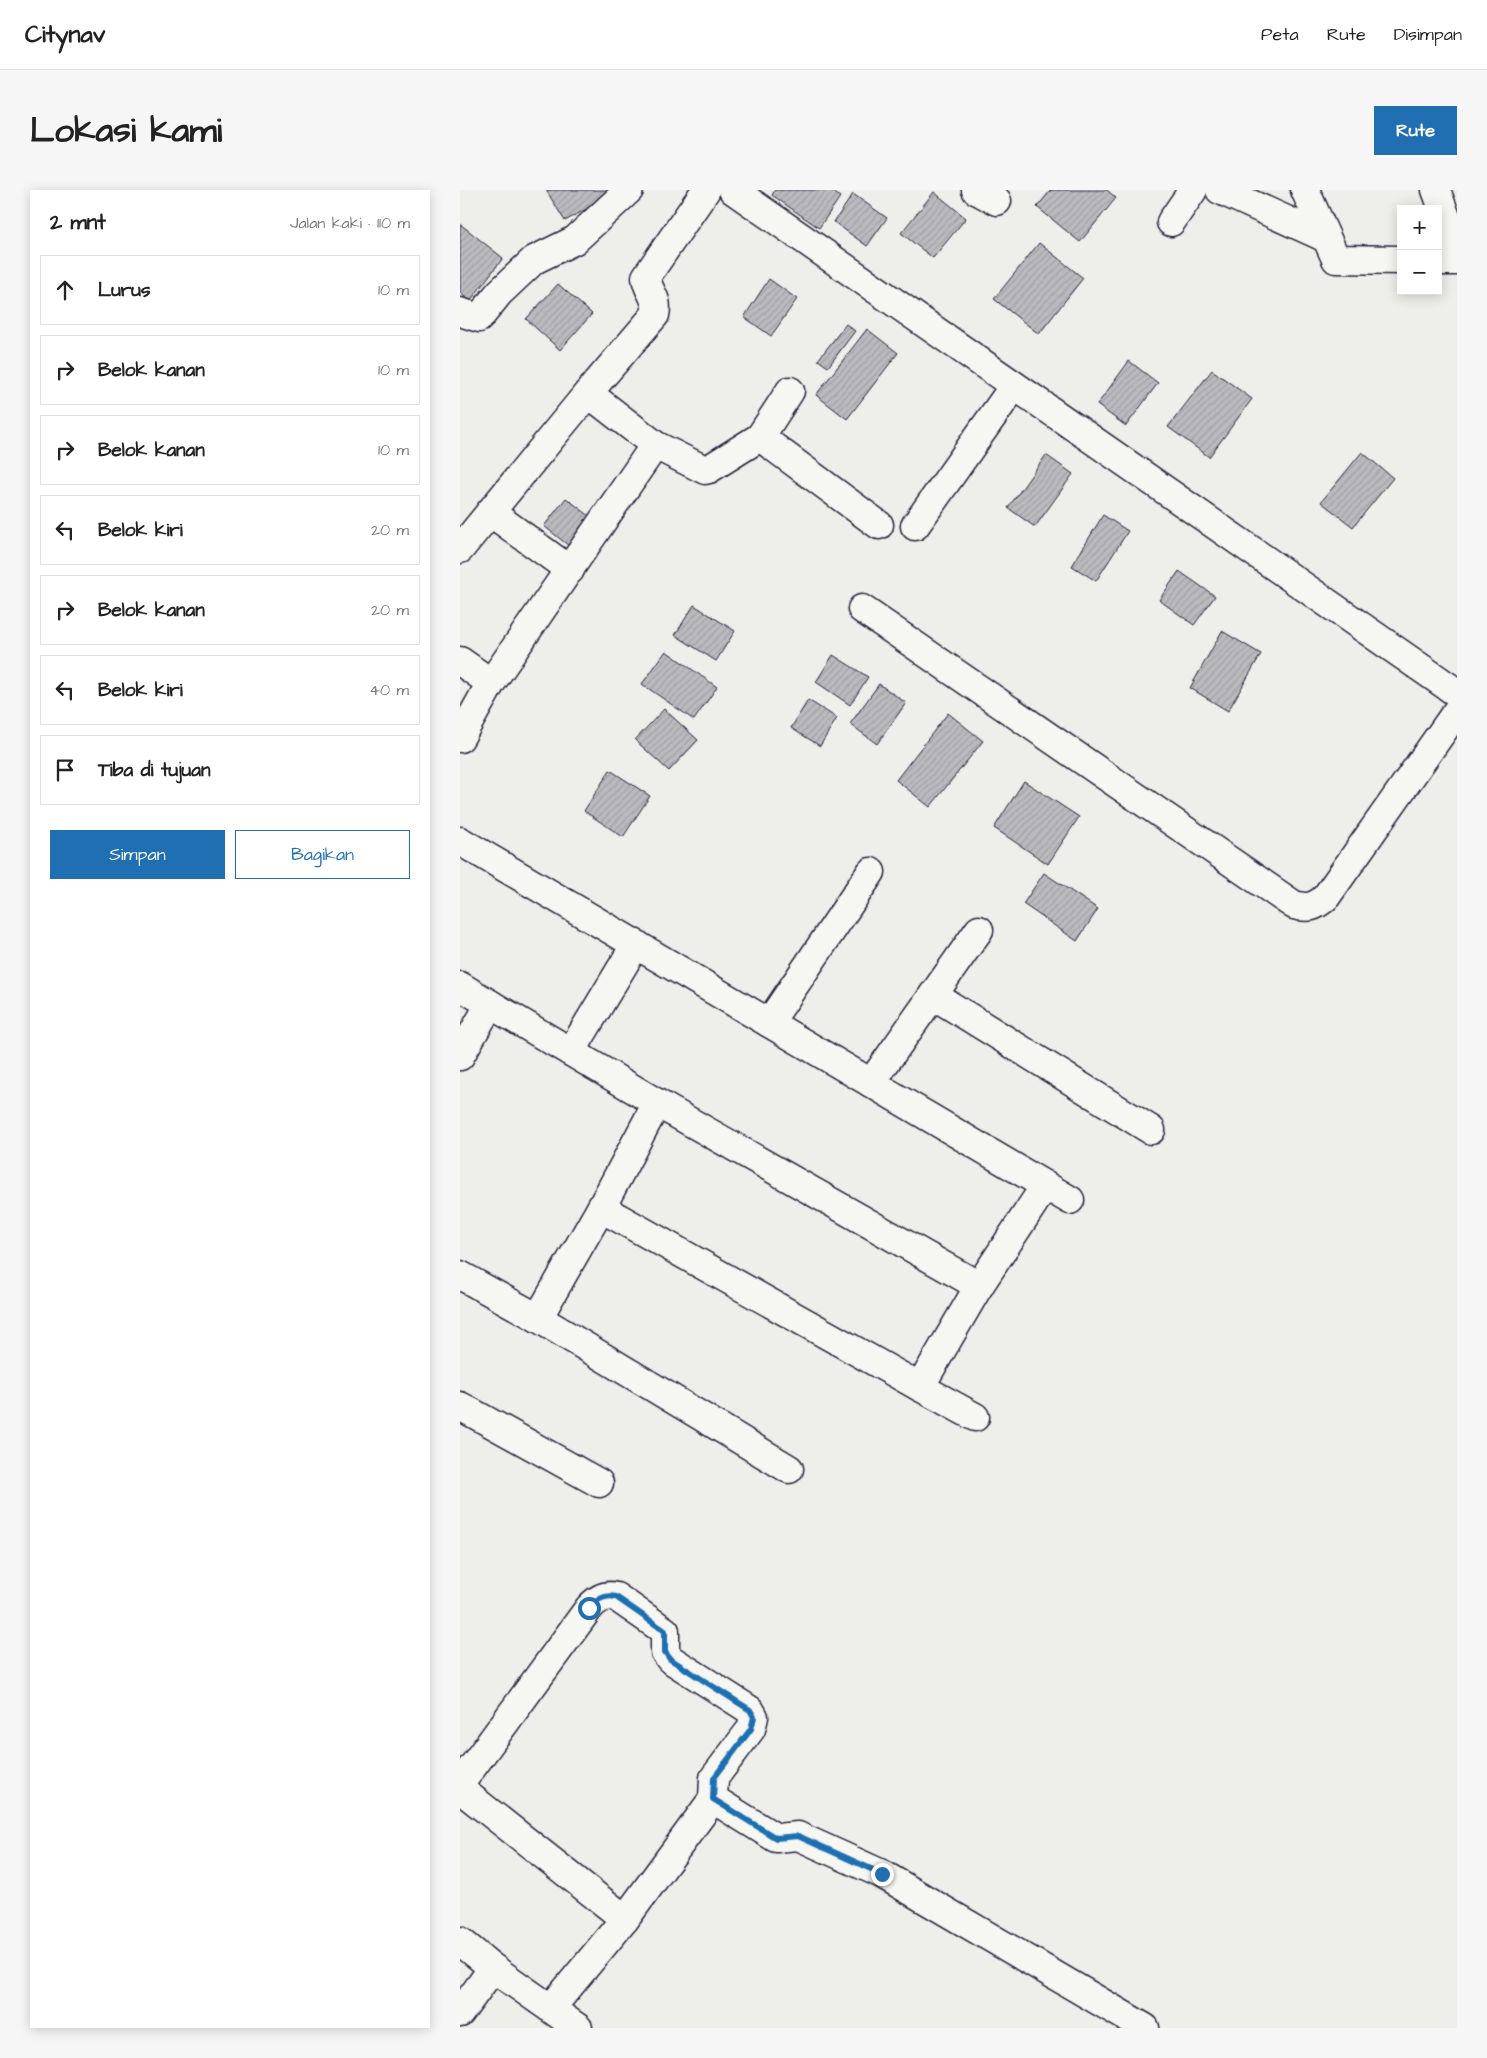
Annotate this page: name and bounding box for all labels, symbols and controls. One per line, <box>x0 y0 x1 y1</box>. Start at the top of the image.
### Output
text: Citynav <box>25 18 105 52</box>
text: Peta <box>1261 22 1299 47</box>
text: Rute <box>1327 22 1366 47</box>
text: Disimpan <box>1394 22 1462 47</box>
text: Lokasi kami <box>30 106 222 155</box>
button: Rute <box>1374 106 1457 155</box>
map controls <box>1397 205 1442 295</box>
button: + <box>1397 205 1442 250</box>
text: 2 mnt <box>50 208 106 237</box>
text: Jalan kaki · 110 m <box>290 212 410 234</box>
button: − <box>1397 250 1442 295</box>
icon: ahead <box>51 276 79 304</box>
text: Lurus <box>98 277 150 304</box>
text: 10 m <box>378 279 409 301</box>
icon: right <box>51 356 79 384</box>
text: Belok kanan <box>98 357 205 384</box>
text: 10 m <box>378 359 409 381</box>
icon: right <box>51 436 79 464</box>
text: Belok kanan <box>98 437 205 464</box>
text: 10 m <box>378 439 409 461</box>
icon: left <box>51 516 79 544</box>
text: Belok kiri <box>98 517 183 544</box>
text: 20 m <box>371 519 409 541</box>
icon: right <box>51 596 79 624</box>
text: Belok kanan <box>98 597 205 624</box>
text: 20 m <box>371 599 409 621</box>
icon: left <box>51 676 79 704</box>
text: Belok kiri <box>98 677 183 704</box>
text: 40 m <box>369 679 409 701</box>
icon: arrive <box>51 756 79 784</box>
text: Tiba di tujuan <box>98 757 210 784</box>
button: Simpan <box>50 830 225 879</box>
button: Bagikan <box>235 830 410 879</box>
route start <box>578 1597 601 1620</box>
route end <box>871 1863 894 1886</box>

